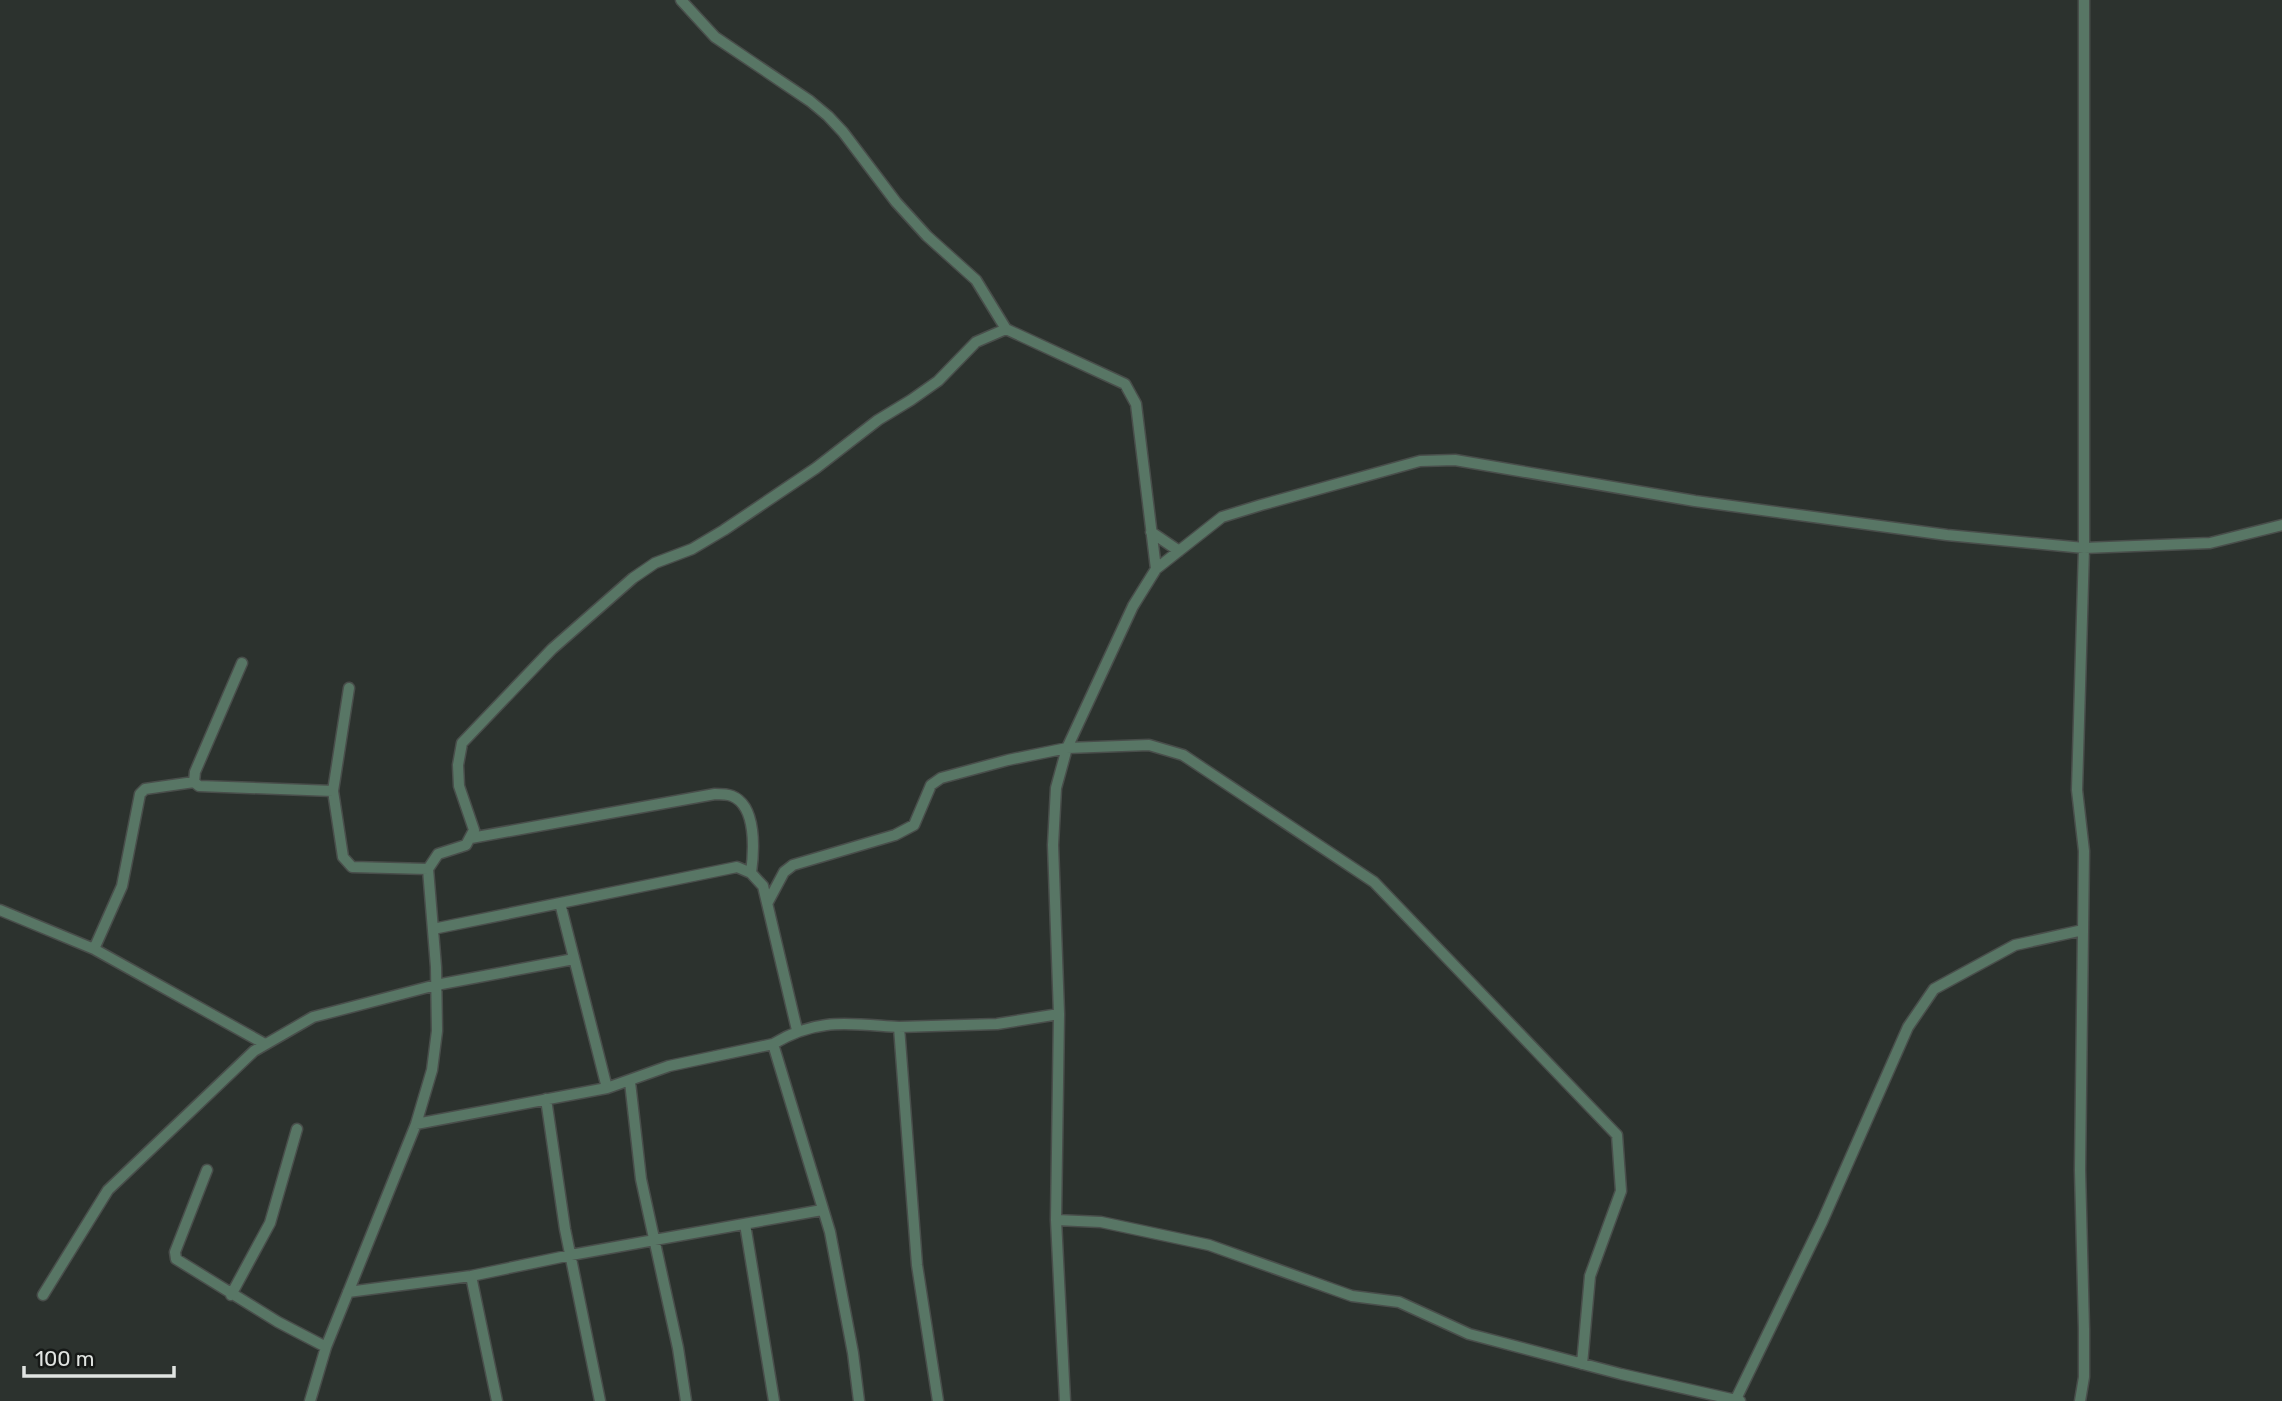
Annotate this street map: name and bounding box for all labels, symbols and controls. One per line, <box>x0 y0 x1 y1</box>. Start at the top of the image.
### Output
scale bar <box>24 1334 175 1378</box>
text: 100 m <box>35 1346 94 1371</box>

